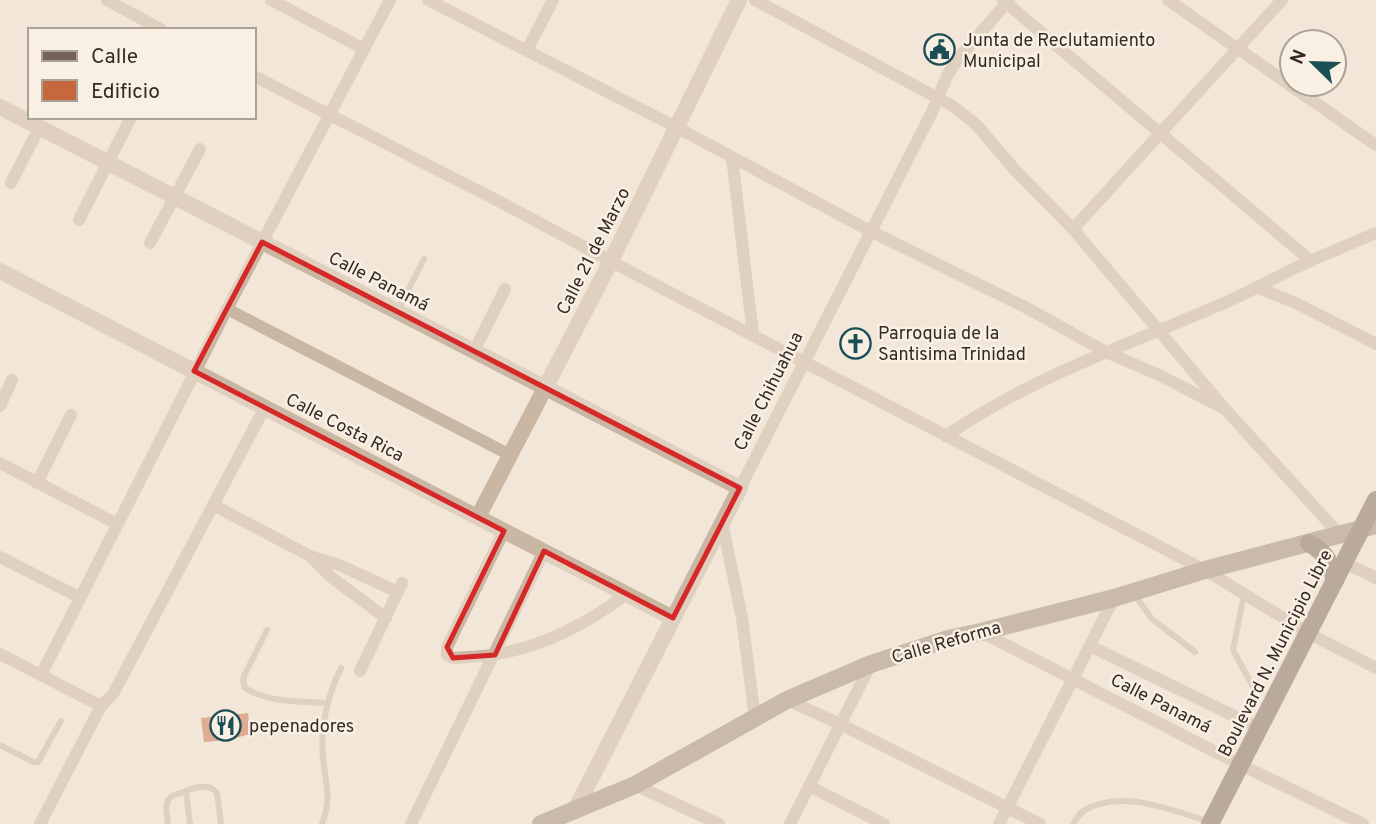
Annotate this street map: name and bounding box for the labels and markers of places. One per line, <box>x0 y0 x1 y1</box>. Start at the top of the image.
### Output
place label: Junta de Reclutamiento Municipal <box>963 30 1155 74</box>
public building icon: Junta de Reclutamiento Municipal <box>923 33 957 67</box>
place label: Parroquia de la Santisima Trinidad <box>878 323 1026 367</box>
church icon: Parroquia de la Santisima Trinidad <box>838 326 872 360</box>
restaurant icon: pepenadores <box>209 709 243 743</box>
place label: pepenadores <box>249 716 354 739</box>

